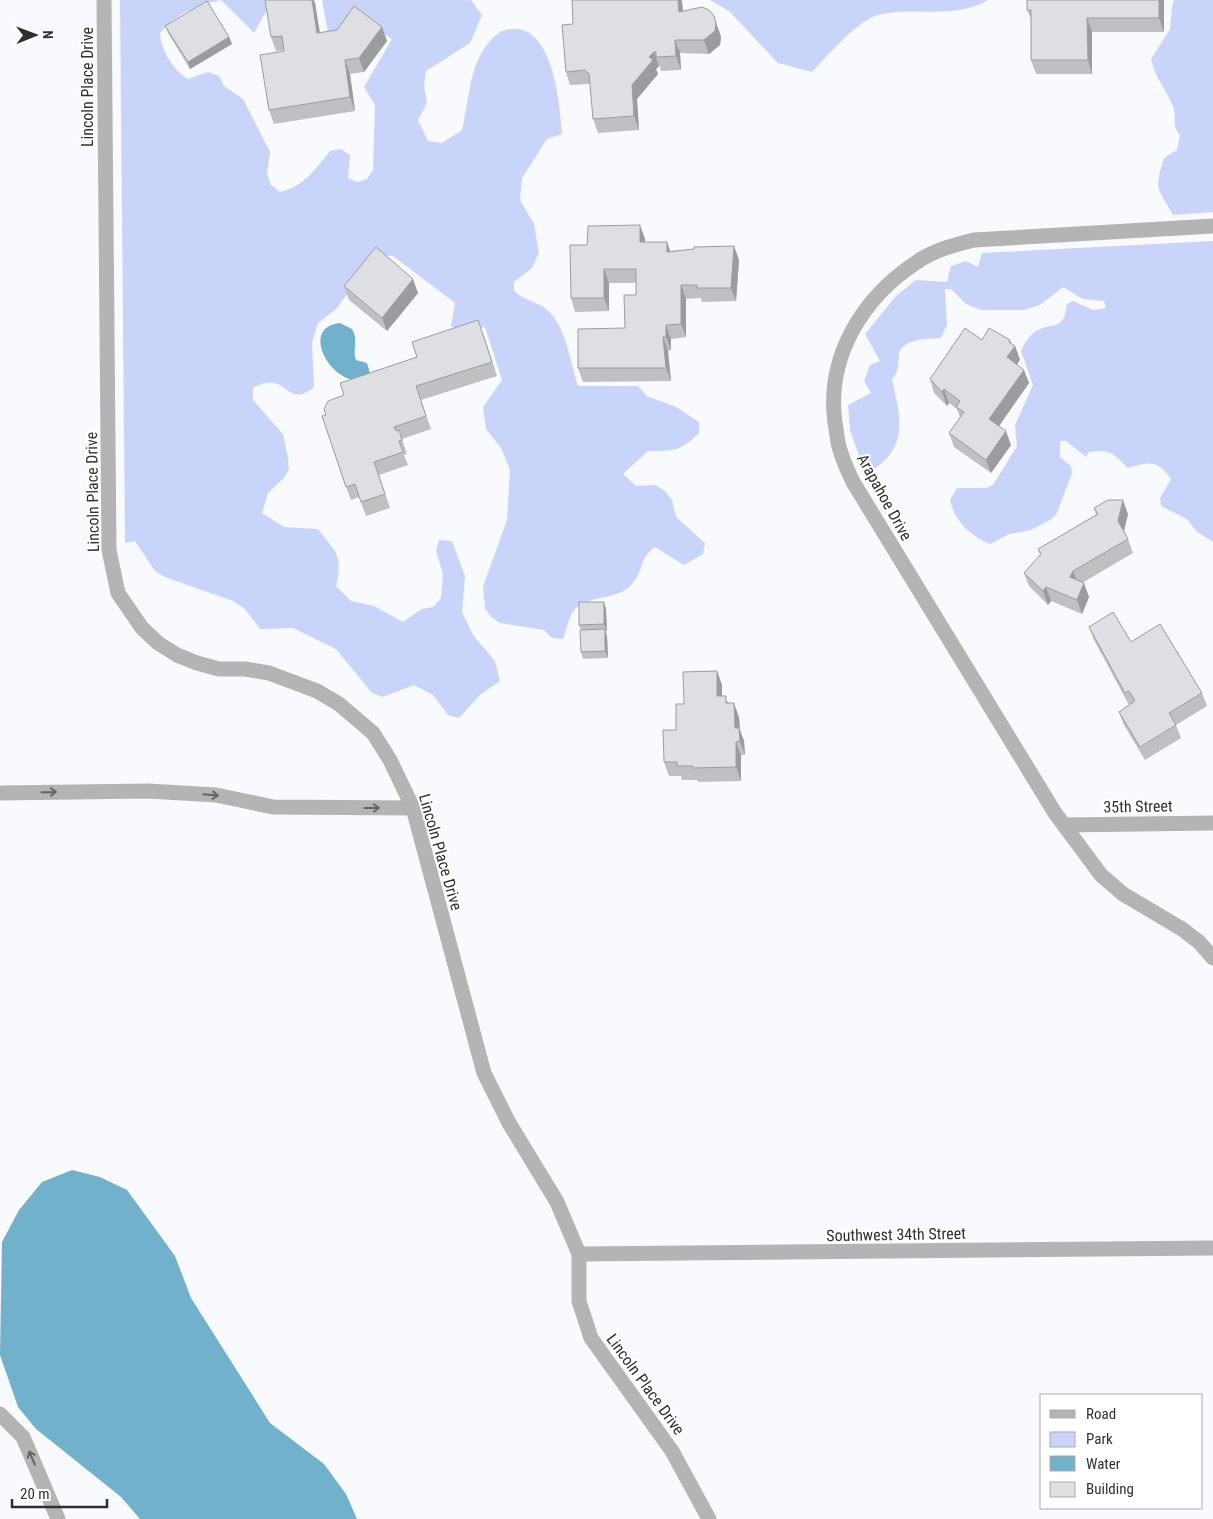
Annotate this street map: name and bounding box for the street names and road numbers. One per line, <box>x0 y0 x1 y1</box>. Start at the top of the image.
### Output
street label: Lincoln Place Drive <box>78 27 97 147</box>
street label: Lincoln Place Drive <box>82 432 103 552</box>
street label: Arapahoe Drive <box>853 451 916 544</box>
street label: Lincoln Place Drive <box>415 792 466 913</box>
street label: 35th Street <box>1103 796 1173 817</box>
street label: Southwest 34th Street <box>826 1224 966 1245</box>
street label: Lincoln Place Drive <box>603 1330 689 1439</box>

